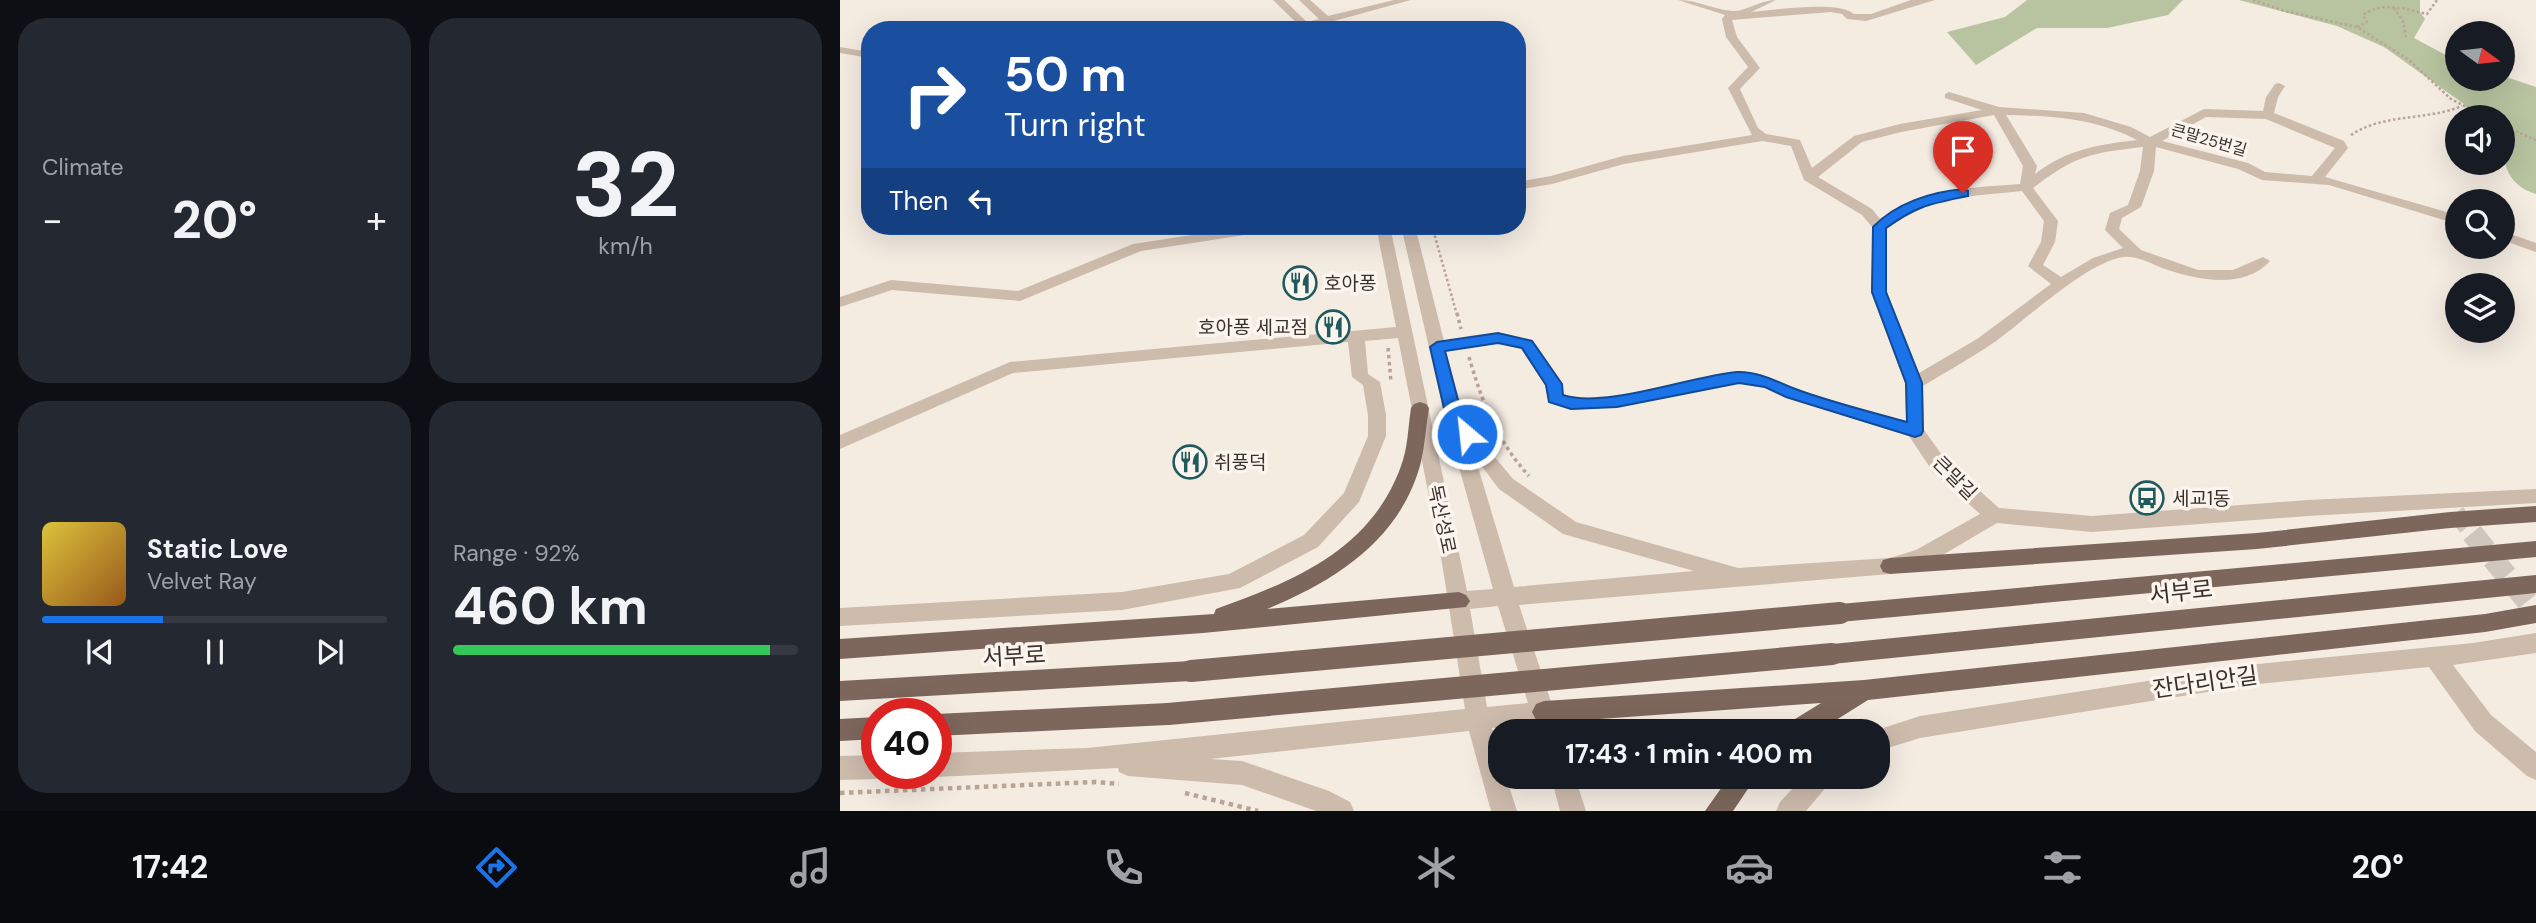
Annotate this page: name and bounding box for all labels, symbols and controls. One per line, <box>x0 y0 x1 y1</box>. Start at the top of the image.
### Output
north arrow <box>2445 21 2515 91</box>
map controls <box>2445 21 2515 343</box>
text: 50 m <box>1004 42 1127 106</box>
icon: right <box>889 49 980 140</box>
text: Turn right <box>1004 104 1146 146</box>
button: sound <box>2445 105 2515 175</box>
street label: 큰말25번길 <box>2169 119 2249 161</box>
pin <box>1933 121 1993 193</box>
text: 32 <box>572 126 679 244</box>
icon: arrive <box>1944 132 1982 170</box>
text: Climate <box>42 152 124 182</box>
icon: left <box>962 182 1000 220</box>
text: Then <box>889 184 948 218</box>
text: 20° <box>172 186 257 254</box>
button: search <box>2445 189 2515 259</box>
text: − <box>42 195 63 245</box>
text: + <box>366 195 387 245</box>
text: km/h <box>598 231 653 261</box>
restaurant icon: 호아퐁 <box>1281 264 1319 302</box>
place label: 호아퐁 <box>1324 271 1376 296</box>
button: layers <box>2445 273 2515 343</box>
restaurant icon: 호아퐁 세교점 <box>1314 308 1352 346</box>
place label: 호아퐁 세교점 <box>1198 315 1308 340</box>
position arrow <box>1430 397 1504 471</box>
restaurant icon: 취풍덕 <box>1171 443 1209 481</box>
place label: 취풍덕 <box>1214 450 1266 475</box>
street label: 큰말길 <box>1928 451 1982 505</box>
bus stop icon: 세교1동 <box>2128 479 2166 517</box>
street label: 독산성로 <box>1423 482 1461 556</box>
place label: 세교1동 <box>2172 486 2230 511</box>
text: Static Love <box>147 532 288 566</box>
text: Range · 92% <box>453 538 580 568</box>
text: Velvet Ray <box>147 566 257 596</box>
text: 460 km <box>453 572 648 640</box>
street label: 서부로 <box>2148 574 2214 610</box>
icon: previous <box>81 633 119 671</box>
icon: pause <box>196 633 234 671</box>
icon: next <box>311 633 349 671</box>
street label: 서부로 <box>982 639 1046 673</box>
street label: 잔다리안길 <box>2151 660 2259 704</box>
speed limit sign: 40 <box>861 698 952 789</box>
text: 17:43 · 1 min · 400 m <box>1565 737 1813 771</box>
icon: directions <box>472 843 521 892</box>
icon: music <box>786 843 835 892</box>
icon: phone <box>1099 843 1148 892</box>
icon: climate <box>1412 843 1461 892</box>
icon: car <box>1725 843 1774 892</box>
icon: filters <box>2038 843 2087 892</box>
text: 17:42 <box>132 846 208 888</box>
text: 20° <box>2351 846 2404 888</box>

